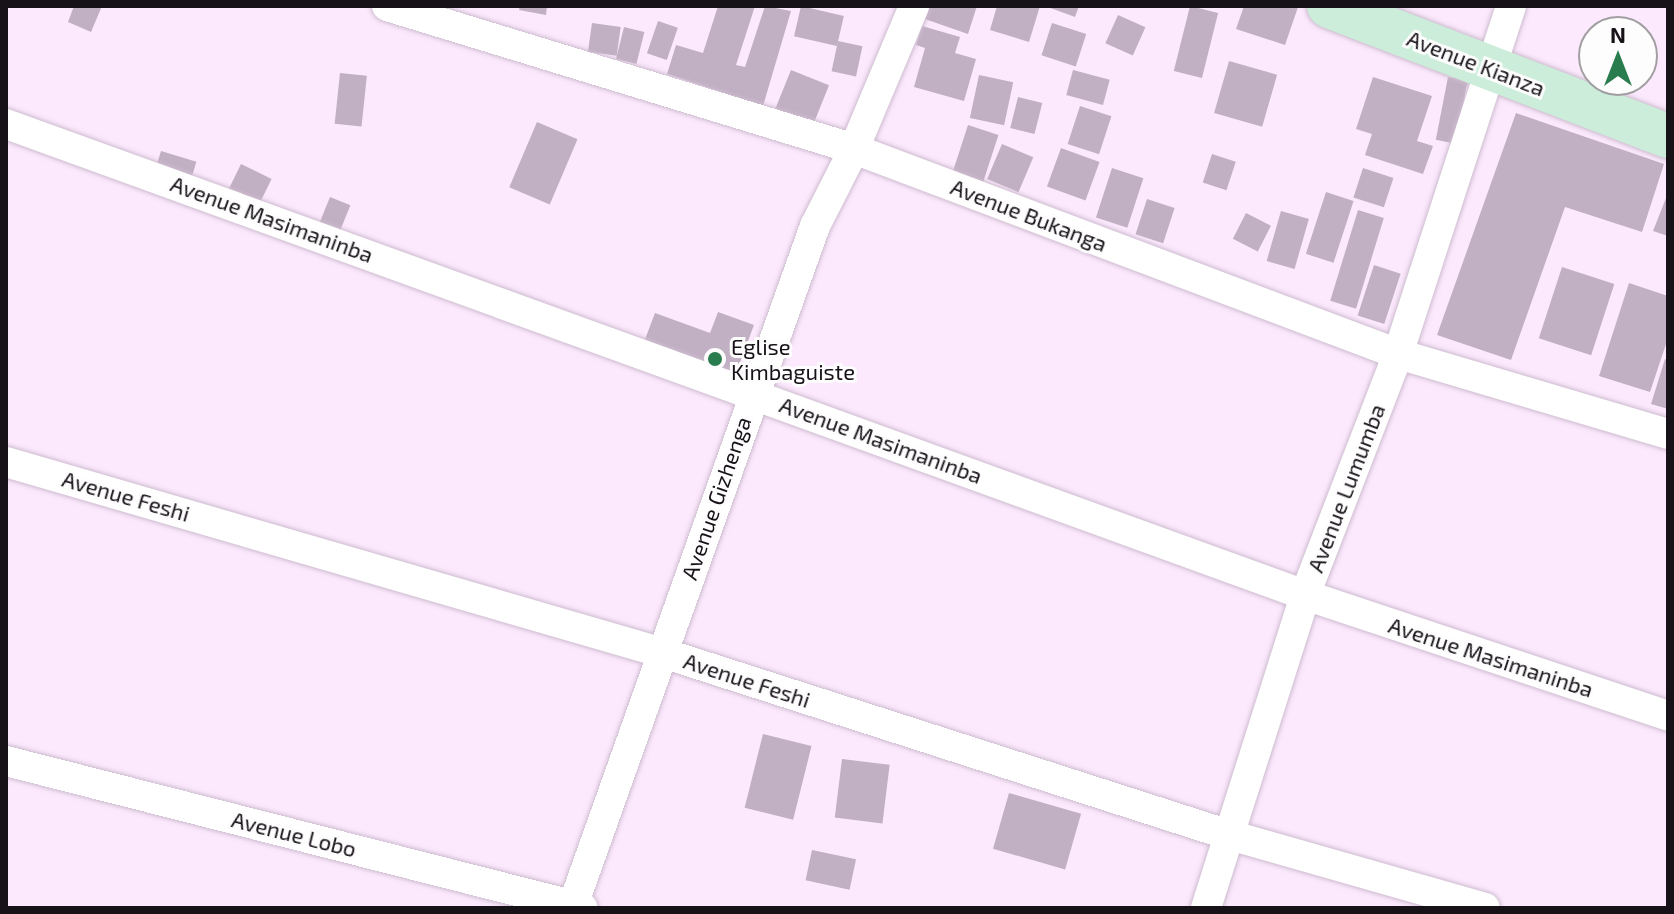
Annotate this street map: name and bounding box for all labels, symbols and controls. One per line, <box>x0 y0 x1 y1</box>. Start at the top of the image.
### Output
north arrow <box>1578 16 1658 96</box>
text: N <box>1610 21 1626 47</box>
street label: Avenue Kianza <box>1403 25 1549 101</box>
street label: Avenue Masimaninba <box>167 170 377 268</box>
street label: Avenue Bukanga <box>947 173 1111 257</box>
place label: Eglise Kimbaguiste <box>731 333 855 384</box>
marker: Eglise Kimbaguiste <box>706 350 724 368</box>
street label: Avenue Masimaninba <box>776 391 986 489</box>
street label: Avenue Lumumba <box>1302 400 1390 576</box>
street label: Avenue Gizhenga <box>676 413 756 583</box>
street label: Avenue Feshi <box>59 465 193 527</box>
street label: Avenue Masimaninba <box>1385 611 1597 703</box>
street label: Avenue Feshi <box>680 647 814 713</box>
street label: Avenue Lobo <box>229 806 359 862</box>

